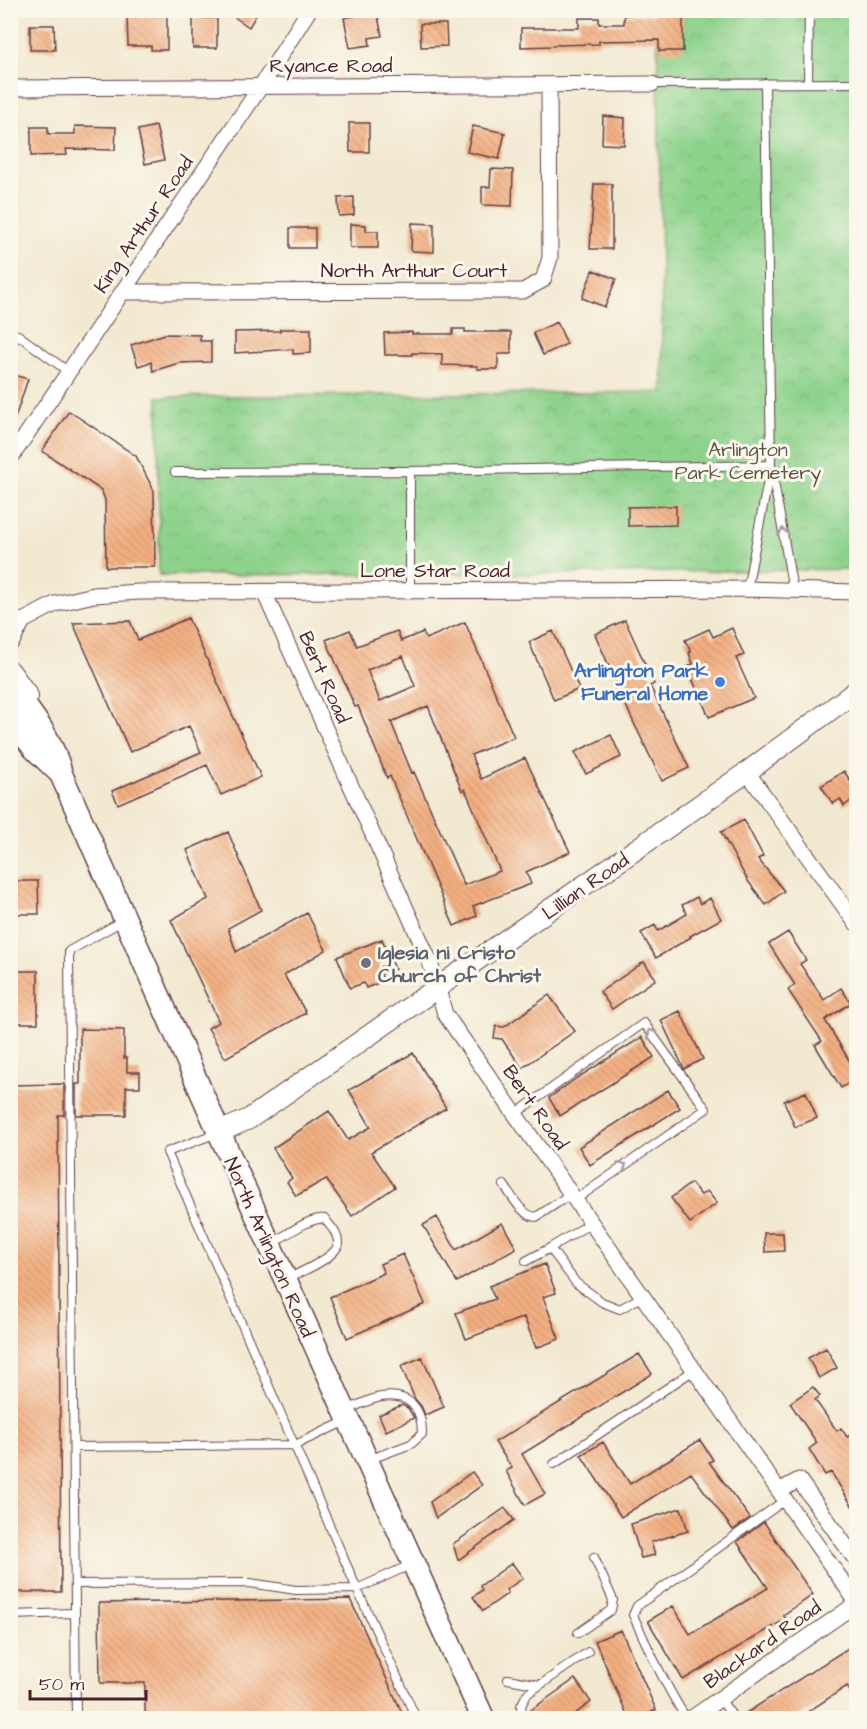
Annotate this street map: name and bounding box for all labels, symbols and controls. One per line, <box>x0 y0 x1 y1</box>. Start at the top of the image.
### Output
street label: Ryance Road <box>270 52 392 81</box>
street label: King Arthur Road <box>87 150 201 299</box>
street label: North Arthur Court <box>321 257 507 285</box>
park label: Arlington Park Cemetery <box>675 436 821 488</box>
one-way arrow <box>777 528 790 538</box>
street label: Lone Star Road <box>360 557 510 585</box>
street label: Bert Road <box>291 627 357 728</box>
place label: Arlington Park Funeral Home <box>574 657 709 708</box>
marker: Arlington Park Funeral Home <box>713 675 727 689</box>
street label: Lillian Road <box>536 847 635 927</box>
place label: Iglesia ni Cristo Church of Christ <box>378 939 542 990</box>
marker: Iglesia ni Cristo Church of Christ <box>359 956 373 970</box>
one-way arrow <box>647 1029 658 1040</box>
street label: Bert Road <box>496 1059 575 1156</box>
street label: North Arlington Road <box>216 1153 321 1342</box>
one-way arrow <box>617 1162 628 1173</box>
street label: Blackard Road <box>698 1594 827 1696</box>
scale bar <box>30 1663 146 1701</box>
text: 50 m <box>39 1672 84 1697</box>

